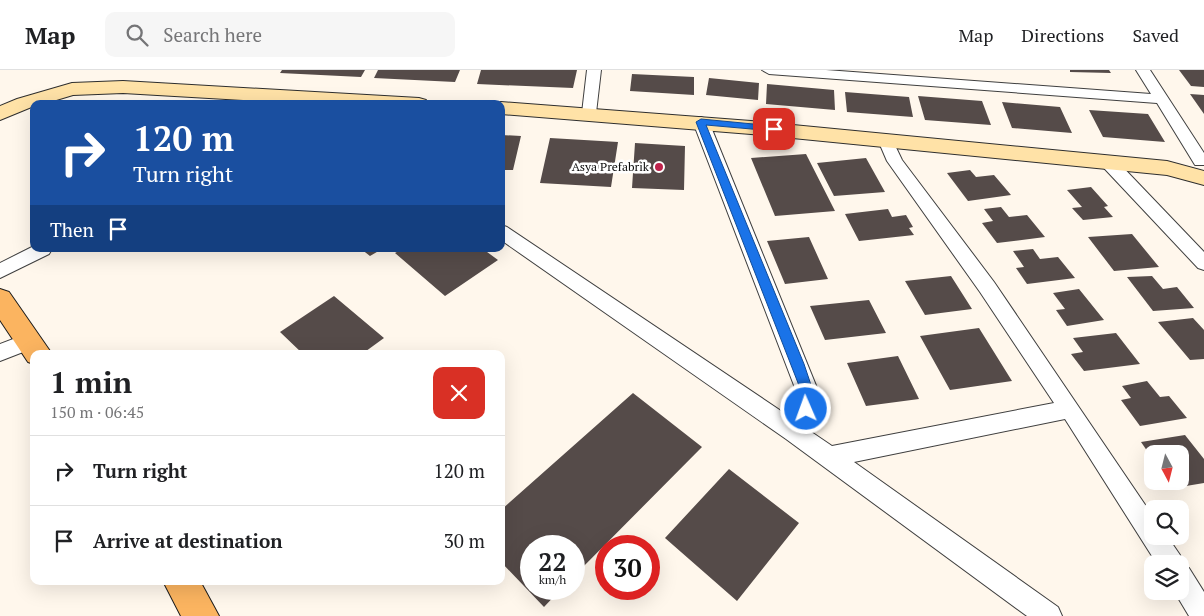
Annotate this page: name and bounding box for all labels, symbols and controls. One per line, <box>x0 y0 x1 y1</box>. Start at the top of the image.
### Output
search box <box>105 12 455 57</box>
text: Map <box>25 19 75 51</box>
icon: search <box>123 21 151 49</box>
text: Search here <box>163 22 262 47</box>
text: Map <box>958 23 993 47</box>
text: Directions <box>1021 23 1104 47</box>
text: Saved <box>1132 23 1179 47</box>
pin <box>753 108 795 150</box>
text: 120 m <box>133 115 234 161</box>
icon: arrive <box>760 115 788 143</box>
icon: right <box>50 120 115 185</box>
text: Turn right <box>133 159 233 188</box>
place label: Asya Prefabrik <box>572 159 650 174</box>
marker: Asya Prefabrik <box>653 161 665 173</box>
icon: arrive <box>104 215 132 243</box>
text: Then <box>50 217 94 242</box>
text: 1 min <box>50 362 132 402</box>
button: close <box>433 367 485 419</box>
position arrow <box>779 382 831 434</box>
text: 150 m · 06:45 <box>50 401 144 423</box>
north arrow <box>1144 445 1189 490</box>
map controls <box>1144 445 1189 600</box>
icon: right <box>50 457 78 485</box>
text: Turn right <box>93 458 187 483</box>
text: 120 m <box>434 458 485 483</box>
button: search <box>1144 500 1189 545</box>
icon: arrive <box>50 527 78 555</box>
text: Arrive at destination <box>93 528 282 553</box>
text: 30 m <box>444 528 485 553</box>
speed limit sign: 30 <box>595 535 660 600</box>
text: 22 <box>538 545 567 578</box>
button: layers <box>1144 555 1189 600</box>
text: km/h <box>539 572 566 587</box>

